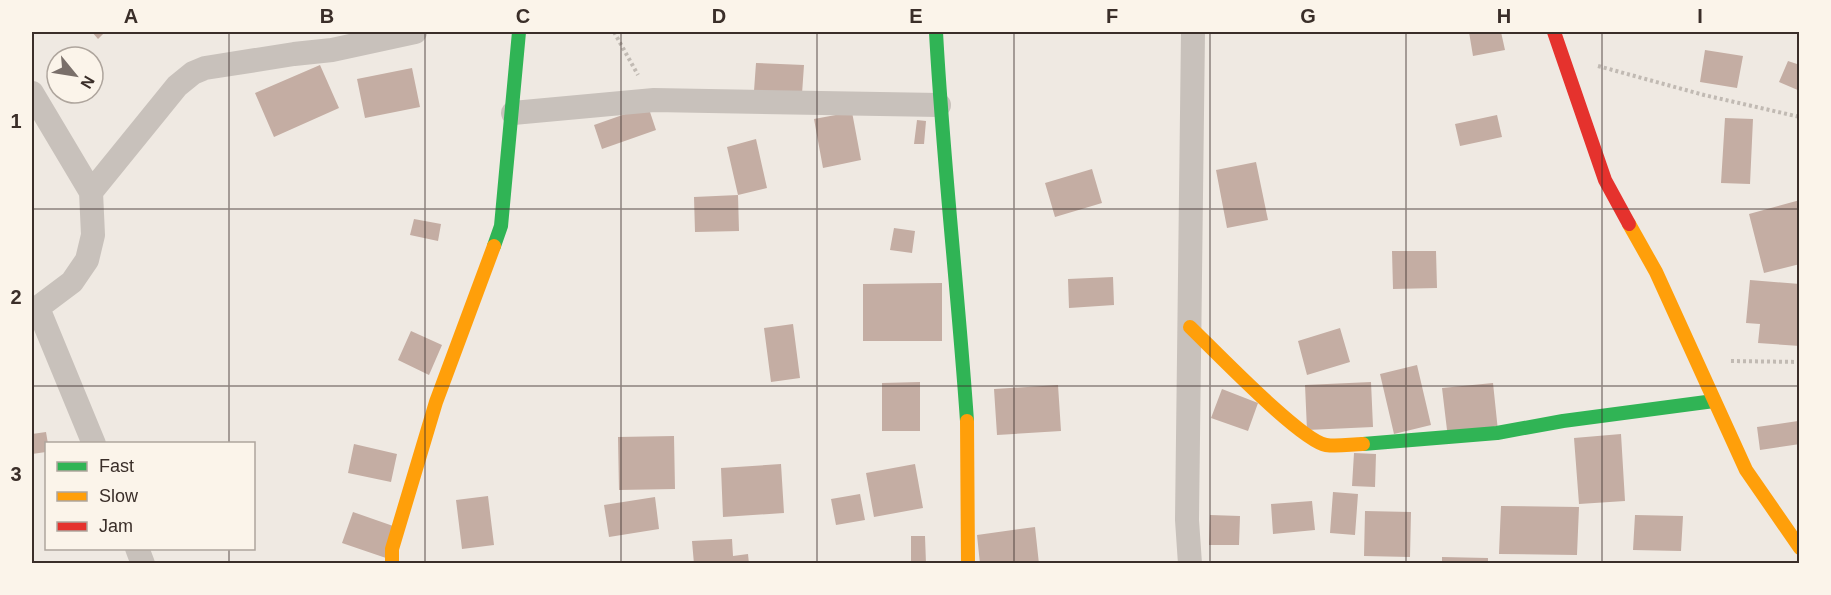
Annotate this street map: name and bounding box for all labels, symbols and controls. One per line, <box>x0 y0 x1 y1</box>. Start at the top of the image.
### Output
text: A <box>124 5 138 27</box>
text: B <box>320 5 334 27</box>
text: C <box>516 5 530 27</box>
text: D <box>712 5 726 27</box>
text: E <box>909 5 923 27</box>
text: F <box>1106 5 1118 27</box>
text: G <box>1300 5 1316 27</box>
text: H <box>1497 5 1511 27</box>
text: I <box>1697 5 1703 27</box>
north arrow <box>45 45 105 105</box>
text: N <box>77 73 98 92</box>
text: 1 <box>10 110 22 132</box>
text: 2 <box>10 286 22 308</box>
legend <box>45 442 255 550</box>
text: Fast <box>99 456 134 476</box>
text: 3 <box>10 463 22 485</box>
text: Slow <box>99 486 139 506</box>
text: Jam <box>99 516 133 536</box>

